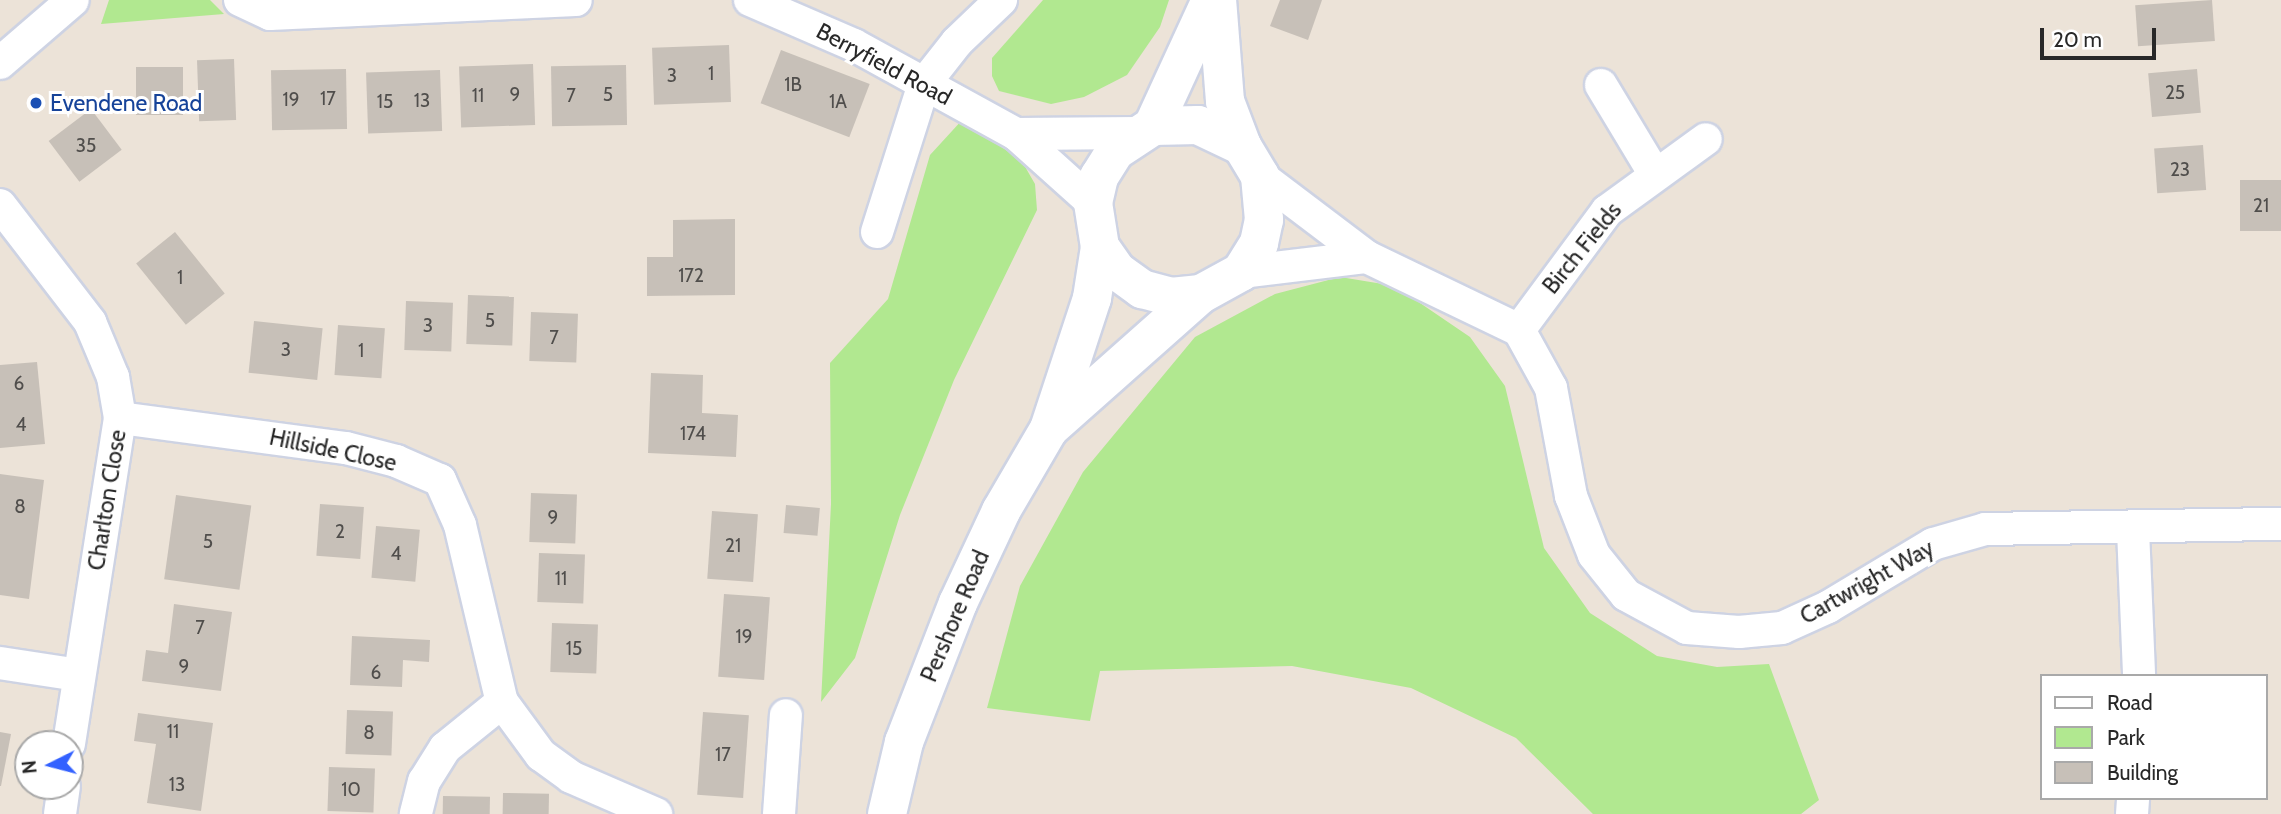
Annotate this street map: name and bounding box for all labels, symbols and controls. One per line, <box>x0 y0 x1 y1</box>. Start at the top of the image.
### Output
scale bar <box>2043 14 2158 58</box>
street label: Berryfield Road <box>812 17 956 111</box>
text: 20 m <box>2053 27 2102 52</box>
house number: 1 <box>708 63 714 85</box>
house number: 3 <box>667 65 677 87</box>
house number: 1B <box>784 74 802 96</box>
house number: 25 <box>2165 82 2185 104</box>
house number: 9 <box>510 84 520 106</box>
house number: 5 <box>603 84 613 106</box>
house number: 11 <box>472 85 484 107</box>
house number: 7 <box>566 85 576 107</box>
house number: 17 <box>320 88 336 110</box>
place label: Evendene Road <box>50 89 202 117</box>
house number: 19 <box>283 89 299 111</box>
house number: 13 <box>414 90 430 112</box>
house number: 15 <box>377 91 393 113</box>
house number: 1A <box>829 91 847 113</box>
marker: Evendene Road <box>28 95 44 111</box>
house number: 35 <box>76 135 96 157</box>
house number: 23 <box>2170 159 2190 181</box>
house number: 21 <box>2253 195 2269 217</box>
street label: Birch Fields <box>1537 197 1627 299</box>
house number: 172 <box>678 265 704 287</box>
house number: 1 <box>177 267 183 289</box>
house number: 5 <box>485 310 495 332</box>
house number: 3 <box>423 315 433 337</box>
house number: 7 <box>549 327 559 349</box>
house number: 3 <box>281 339 291 361</box>
house number: 1 <box>358 340 364 362</box>
house number: 6 <box>14 373 24 395</box>
house number: 4 <box>16 414 26 436</box>
street label: Hillside Close <box>267 423 399 477</box>
house number: 174 <box>680 423 706 445</box>
street label: Charlton Close <box>82 428 132 572</box>
house number: 8 <box>14 496 26 518</box>
house number: 9 <box>548 507 558 529</box>
house number: 2 <box>335 521 345 543</box>
house number: 5 <box>203 531 213 553</box>
street label: Cartwright Way <box>1795 534 1939 630</box>
house number: 21 <box>725 535 741 557</box>
house number: 4 <box>391 543 401 565</box>
street label: Pershore Road <box>915 546 995 686</box>
house number: 11 <box>555 568 567 590</box>
house number: 7 <box>195 617 205 639</box>
house number: 19 <box>736 626 752 648</box>
house number: 15 <box>566 638 582 660</box>
house number: 9 <box>179 656 189 678</box>
house number: 6 <box>371 662 381 684</box>
legend <box>2039 674 2267 800</box>
text: Road <box>2107 690 2153 715</box>
house number: 11 <box>167 721 179 743</box>
house number: 8 <box>363 722 375 744</box>
text: Park <box>2107 725 2145 750</box>
north arrow <box>14 730 84 800</box>
house number: 17 <box>715 744 731 766</box>
text: N <box>17 759 42 775</box>
text: Building <box>2107 760 2178 785</box>
house number: 13 <box>169 774 185 796</box>
house number: 10 <box>341 779 361 801</box>

